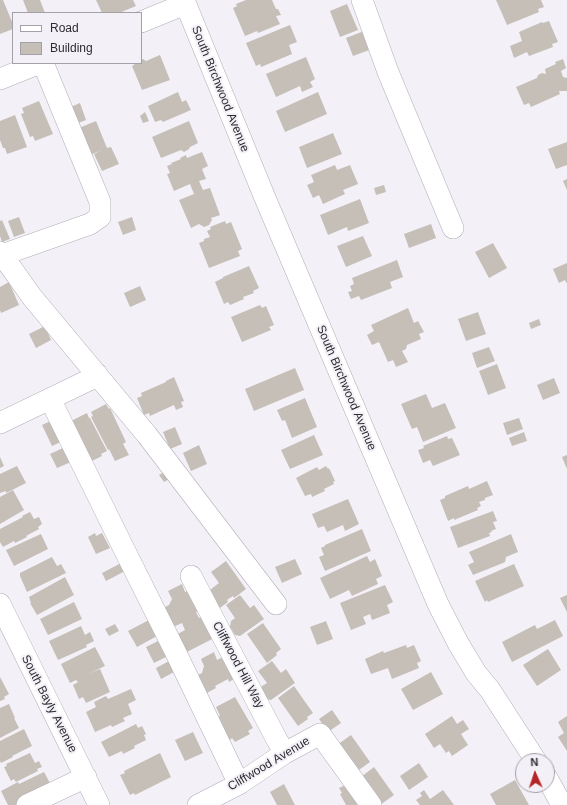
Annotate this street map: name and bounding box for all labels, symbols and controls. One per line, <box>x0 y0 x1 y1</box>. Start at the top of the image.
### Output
legend <box>12 12 142 64</box>
text: Road <box>50 21 79 35</box>
street label: South Birchwood Avenue <box>188 24 252 154</box>
text: Building <box>50 41 93 55</box>
street label: South Birchwood Avenue <box>313 323 379 453</box>
street label: Cliffwood Hill Way <box>209 619 267 711</box>
street label: South Bayly Avenue <box>18 653 80 755</box>
street label: Cliffwood Avenue <box>225 734 313 794</box>
north arrow <box>515 753 555 793</box>
text: N <box>530 756 539 768</box>

